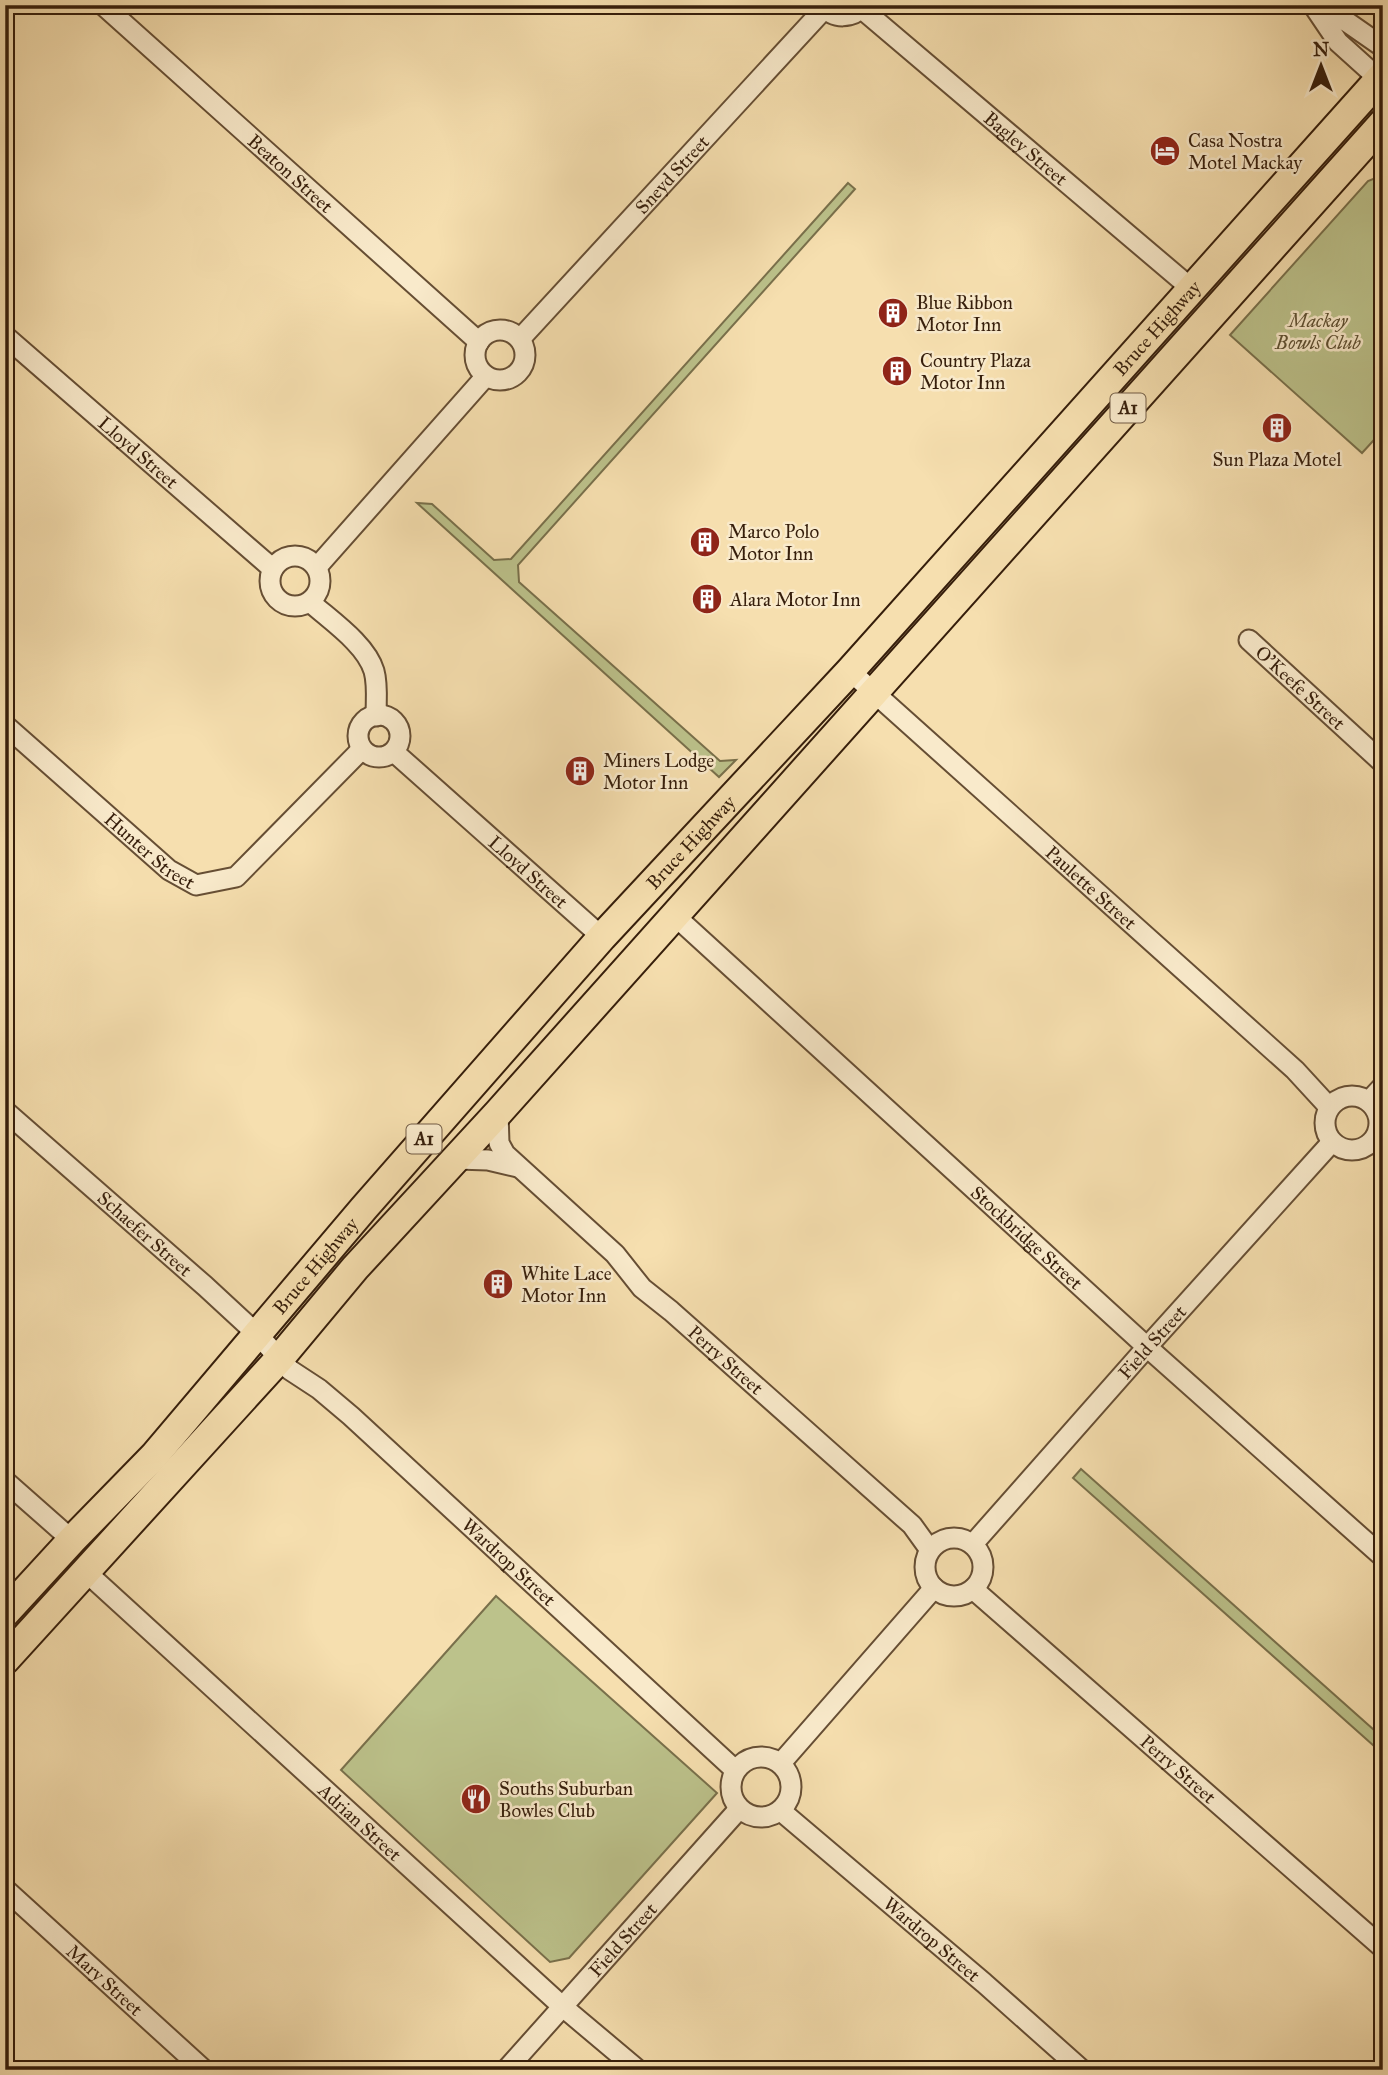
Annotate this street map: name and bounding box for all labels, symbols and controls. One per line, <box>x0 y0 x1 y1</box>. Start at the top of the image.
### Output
north arrow <box>1286 32 1356 102</box>
text: N <box>1313 38 1329 61</box>
street label: Bagley Street <box>979 107 1072 191</box>
street label: Beaton Street <box>243 129 338 218</box>
place label: Casa Nostra Motel Mackay <box>1188 129 1303 174</box>
street label: Sneyd Street <box>630 130 714 219</box>
hotel icon: Casa Nostra Motel Mackay <box>1148 134 1182 168</box>
street label: Bruce Highway <box>1109 275 1206 381</box>
place label: Blue Ribbon Motor Inn <box>916 291 1013 336</box>
building icon: Blue Ribbon Motor Inn <box>876 296 910 330</box>
park label: Mackay Bowls Club <box>1274 309 1361 354</box>
place label: Country Plaza Motor Inn <box>920 349 1032 394</box>
building icon: Country Plaza Motor Inn <box>880 354 914 388</box>
road number: A1 <box>1110 394 1146 422</box>
building icon: Sun Plaza Motel <box>1260 411 1294 445</box>
street label: Lloyd Street <box>94 412 183 494</box>
place label: Sun Plaza Motel <box>1212 448 1342 471</box>
place label: Marco Polo Motor Inn <box>728 520 820 565</box>
building icon: Marco Polo Motor Inn <box>688 525 722 559</box>
building icon: Alara Motor Inn <box>690 582 724 616</box>
place label: Alara Motor Inn <box>729 588 861 611</box>
street label: O'Keefe Street <box>1251 641 1350 735</box>
place label: Miners Lodge Motor Inn <box>603 749 714 794</box>
building icon: Miners Lodge Motor Inn <box>563 754 597 788</box>
street label: Bruce Highway <box>642 790 741 894</box>
street label: Hunter Street <box>100 808 199 894</box>
street label: Lloyd Street <box>484 831 573 913</box>
street label: Paulette Street <box>1041 841 1141 935</box>
road number: A1 <box>406 1124 442 1154</box>
street label: Stockbridge Street <box>966 1181 1087 1295</box>
street label: Schaefer Street <box>93 1186 197 1282</box>
street label: Bruce Highway <box>268 1212 364 1319</box>
place label: White Lace Motor Inn <box>521 1262 612 1307</box>
building icon: White Lace Motor Inn <box>481 1267 515 1301</box>
street label: Field Street <box>1113 1300 1192 1384</box>
street label: Perry Street <box>683 1321 768 1400</box>
street label: Wardrop Street <box>457 1513 561 1611</box>
street label: Perry Street <box>1136 1730 1221 1809</box>
place label: Souths Suburban Bowles Club <box>499 1777 633 1822</box>
street label: Adrian Street <box>313 1778 406 1866</box>
restaurant icon: Souths Suburban Bowles Club <box>459 1782 493 1816</box>
street label: Wardrop Street <box>879 1892 985 1987</box>
street label: Field Street <box>584 1898 662 1982</box>
street label: Mary Street <box>62 1940 148 2021</box>

